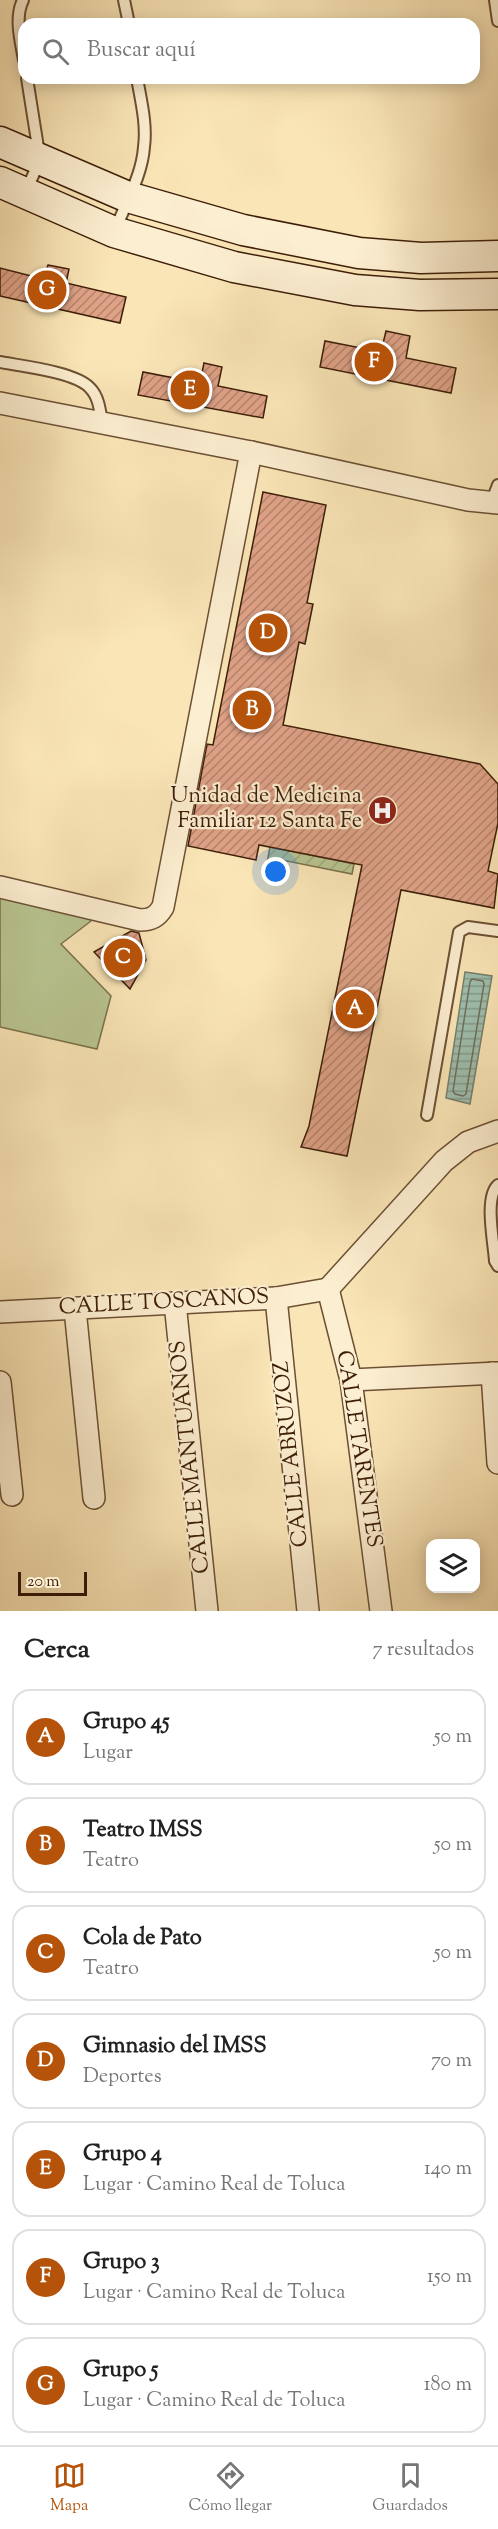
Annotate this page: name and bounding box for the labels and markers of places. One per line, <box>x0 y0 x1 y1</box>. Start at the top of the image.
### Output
pin: G <box>28 268 66 312</box>
pin: F <box>354 340 394 385</box>
pin: E <box>170 368 210 412</box>
pin: D <box>248 610 288 656</box>
pin: B <box>232 688 272 732</box>
place label: Unidad de Medicina Familiar 12 Santa Fe <box>170 781 362 838</box>
hospital icon: Unidad de Medicina Familiar 12 Santa Fe <box>367 794 399 826</box>
pin: C <box>104 936 142 980</box>
pin: A <box>336 986 374 1032</box>

